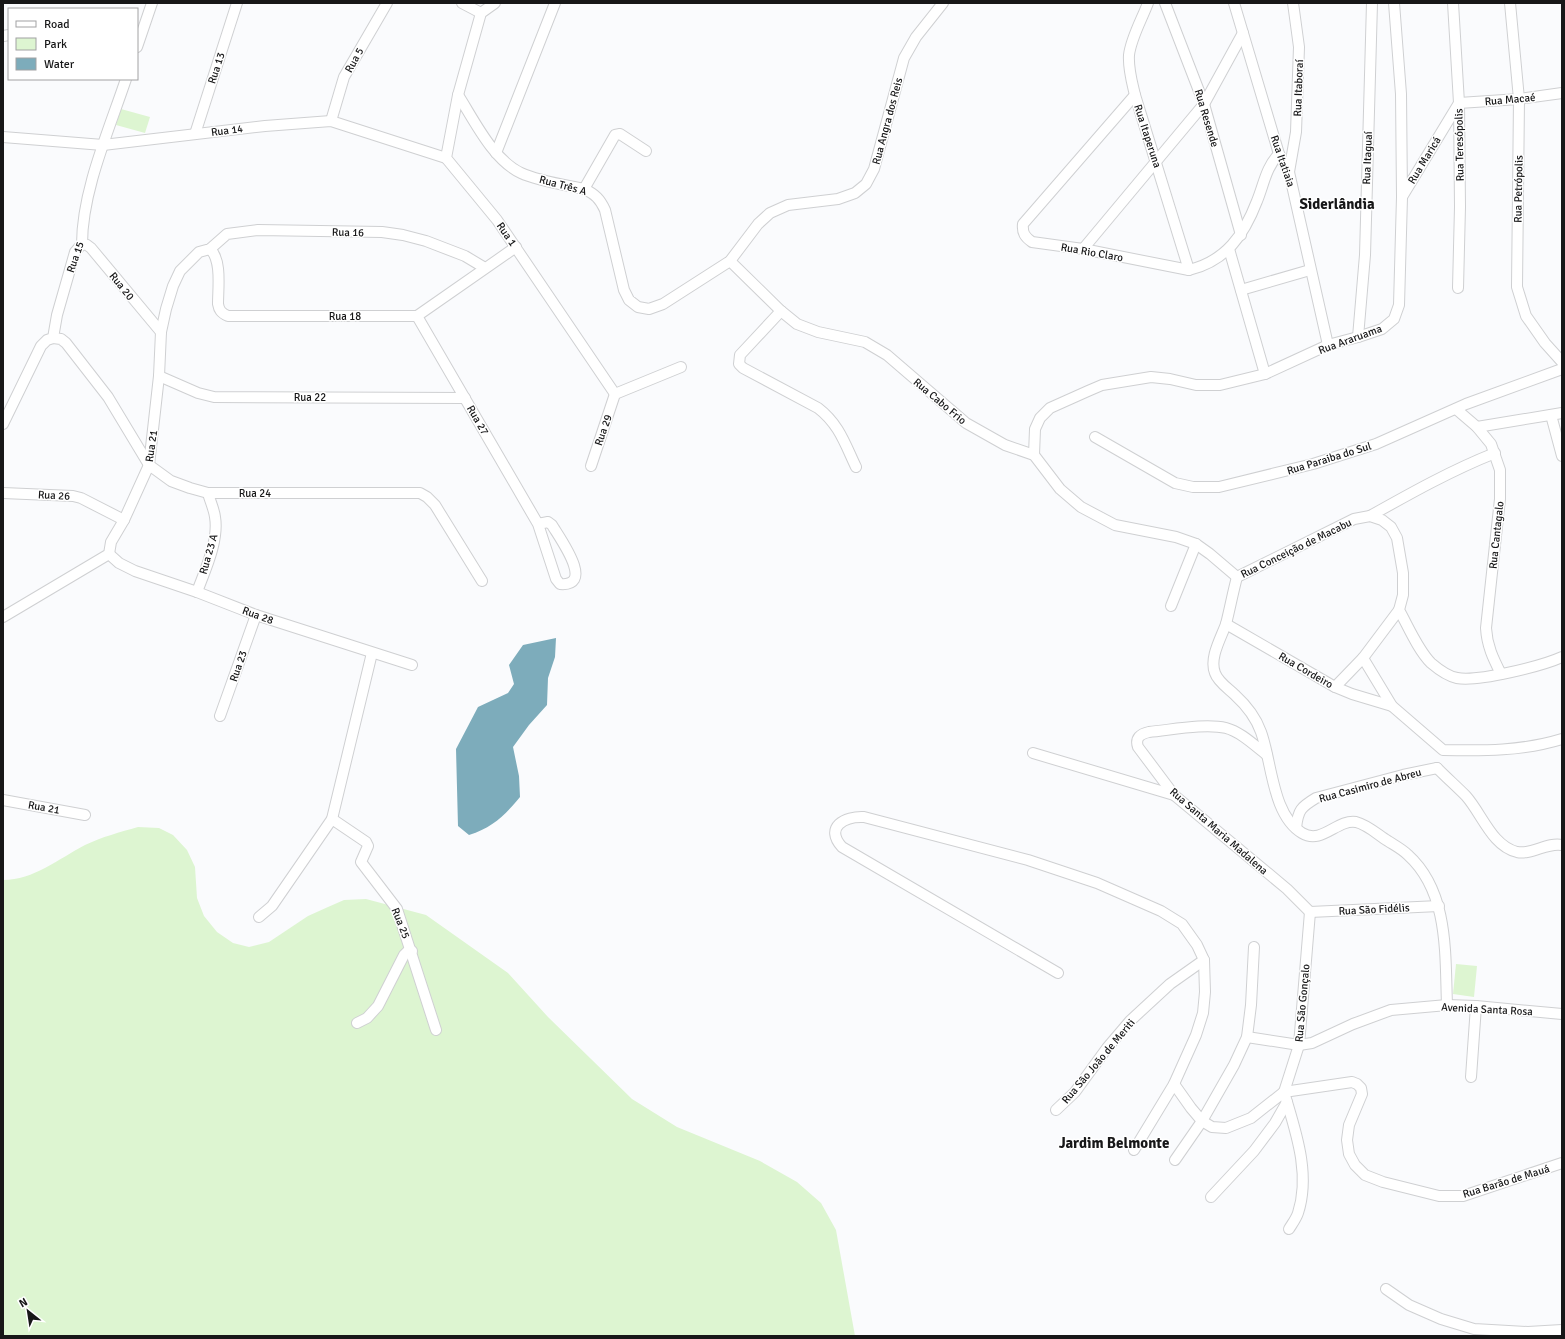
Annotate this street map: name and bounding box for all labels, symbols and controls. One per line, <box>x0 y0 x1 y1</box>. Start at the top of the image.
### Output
legend <box>8 8 138 80</box>
text: Road <box>44 17 70 32</box>
text: Park <box>44 37 67 52</box>
street label: Rua 5 <box>342 46 367 75</box>
street label: Rua 13 <box>205 51 228 86</box>
text: Water <box>44 57 75 72</box>
street label: Rua Itaboraí <box>1291 59 1306 117</box>
street label: Rua Angra dos Reis <box>870 76 905 166</box>
street label: Rua Resende <box>1192 88 1222 149</box>
street label: Rua Macaé <box>1484 91 1536 108</box>
street label: Rua Itaperuna <box>1131 103 1164 170</box>
street label: Rua Teresópolis <box>1452 108 1467 181</box>
street label: Rua 14 <box>210 122 244 139</box>
street label: Rua Itaguaí <box>1360 131 1375 185</box>
street label: Rua Itatiaia <box>1268 134 1298 189</box>
street label: Rua Maricá <box>1405 134 1444 186</box>
street label: Rua Petrópolis <box>1511 155 1526 223</box>
street label: Rua Três A <box>538 173 588 198</box>
district label: Siderlândia <box>1299 195 1375 213</box>
street label: Rua 1 <box>494 220 519 249</box>
street label: Rua 16 <box>332 226 364 239</box>
street label: Rua 15 <box>64 240 87 275</box>
street label: Rua Rio Claro <box>1060 241 1124 264</box>
street label: Rua 20 <box>106 270 137 303</box>
street label: Rua 18 <box>329 310 361 323</box>
street label: Rua Araruama <box>1317 322 1384 357</box>
street label: Rua Cabo Frio <box>911 376 969 427</box>
street label: Rua 22 <box>294 391 326 404</box>
street label: Rua 27 <box>464 403 491 438</box>
street label: Rua 29 <box>592 413 615 448</box>
street label: Rua 21 <box>143 429 160 463</box>
street label: Rua Paraiba do Sul <box>1285 439 1373 478</box>
street label: Rua 24 <box>239 487 271 500</box>
street label: Rua 26 <box>38 488 70 503</box>
street label: Rua Cantagalo <box>1486 500 1507 570</box>
street label: Rua Conceição de Macabu <box>1239 516 1354 581</box>
street label: Rua 23 A <box>197 532 221 576</box>
street label: Rua 28 <box>240 604 275 627</box>
street label: Rua 23 <box>227 649 250 684</box>
street label: Rua Cordeiro <box>1276 650 1335 691</box>
street label: Rua Casimiro de Abreu <box>1317 766 1423 805</box>
street label: Rua Santa Maria Madalena <box>1167 785 1271 878</box>
street label: Rua 21 <box>27 798 61 817</box>
street label: Rua São Fidélis <box>1338 901 1410 918</box>
street label: Rua 25 <box>388 906 413 941</box>
street label: Rua São Gonçalo <box>1293 963 1312 1043</box>
street label: Avenida Santa Rosa <box>1441 1001 1534 1018</box>
street label: Rua São João de Meriti <box>1059 1016 1138 1106</box>
district label: Jardim Belmonte <box>1059 1134 1169 1152</box>
street label: Rua Barão de Mauá <box>1461 1162 1552 1201</box>
north arrow <box>8 1291 48 1331</box>
text: N <box>17 1295 30 1310</box>

